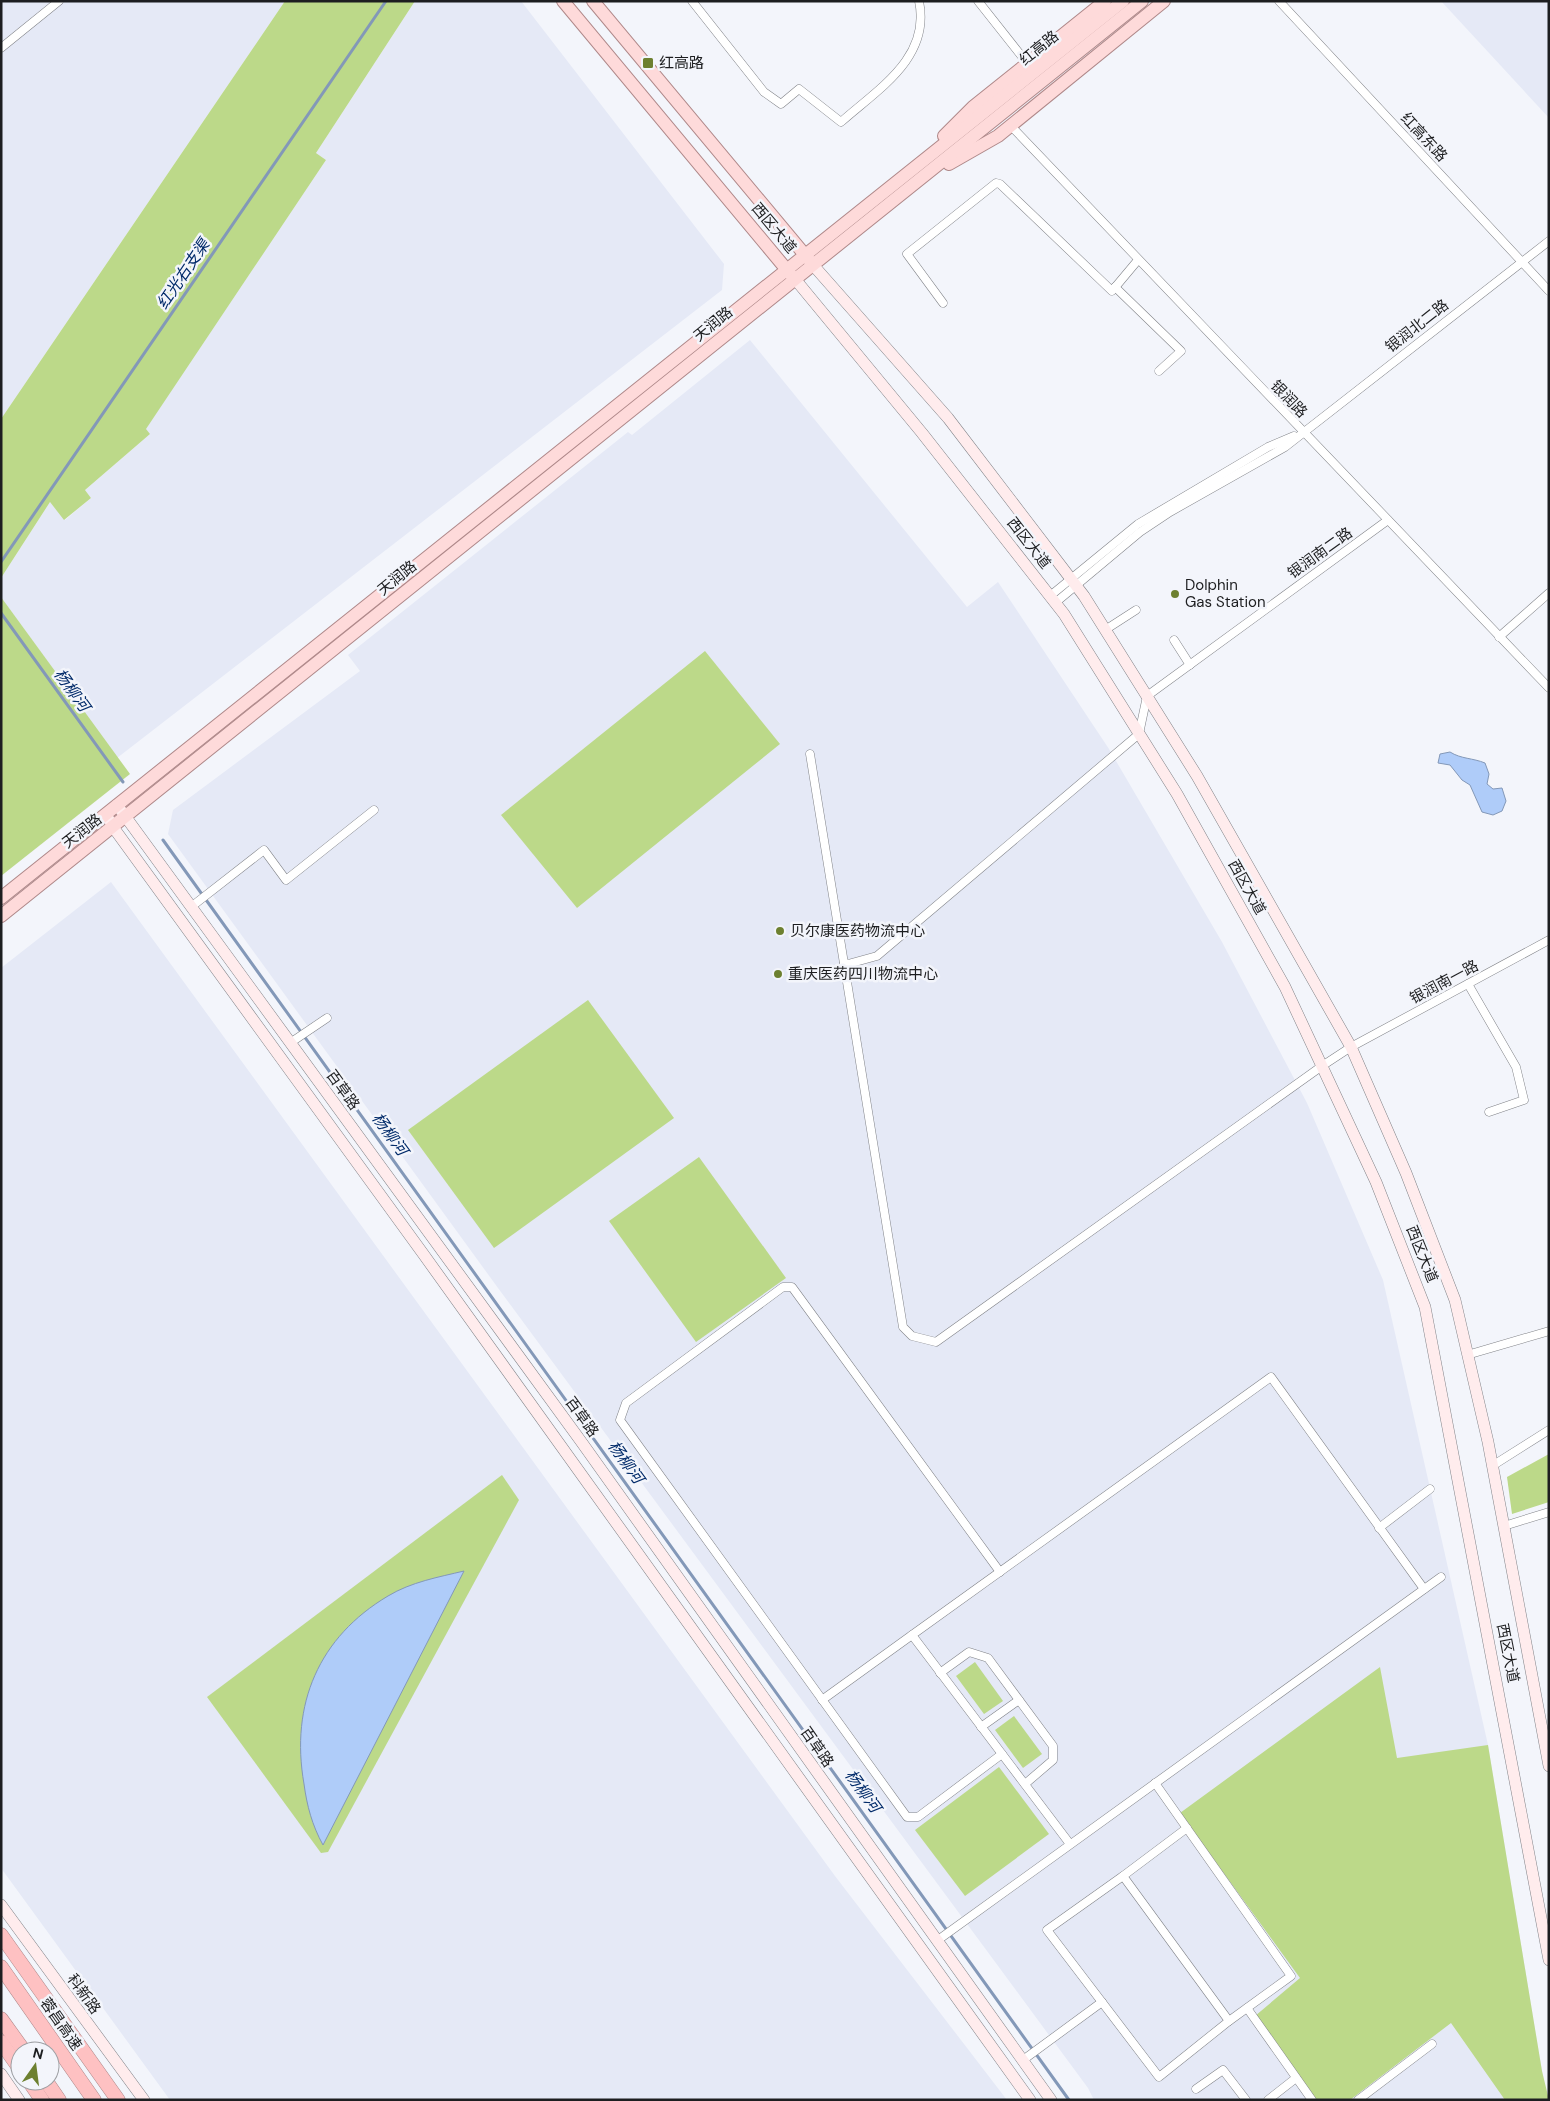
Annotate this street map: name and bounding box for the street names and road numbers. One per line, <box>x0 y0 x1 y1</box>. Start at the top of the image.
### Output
street label: 红高路 <box>1015 26 1063 70</box>
street label: 红高东路 <box>1396 108 1452 166</box>
street label: 西区大道 <box>747 199 801 257</box>
street label: 银润北二路 <box>1381 295 1453 357</box>
street label: 天润路 <box>689 302 737 346</box>
street label: 银润路 <box>1266 376 1312 422</box>
street label: 西区大道 <box>1003 513 1055 573</box>
street label: 银润南二路 <box>1284 523 1356 583</box>
street label: 天润路 <box>373 556 421 600</box>
street label: 天润路 <box>58 809 106 853</box>
street label: 西区大道 <box>1224 856 1270 918</box>
street label: 银润南一路 <box>1406 956 1482 1008</box>
street label: 百草路 <box>322 1066 364 1114</box>
street label: 西区大道 <box>1401 1222 1443 1286</box>
street label: 百草路 <box>561 1393 603 1441</box>
street label: 西区大道 <box>1492 1622 1524 1684</box>
street label: 百草路 <box>796 1723 838 1771</box>
street label: 科新路 <box>63 1970 105 2018</box>
street label: 蓉昌高速 <box>36 1994 86 2054</box>

